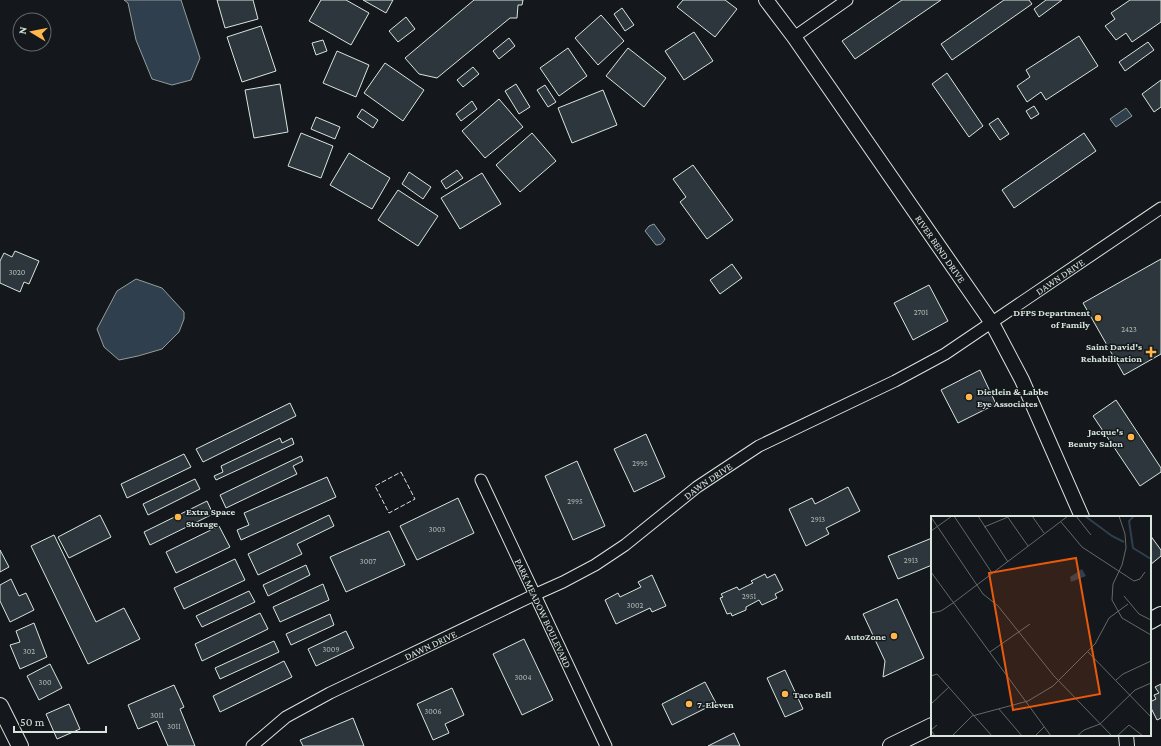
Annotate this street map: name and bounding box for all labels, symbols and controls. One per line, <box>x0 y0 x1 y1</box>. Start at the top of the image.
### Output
north arrow <box>12 12 52 52</box>
text: N <box>16 25 29 35</box>
street label: RIVER BEND DRIVE <box>913 213 968 285</box>
street label: DAWN DRIVE <box>1034 256 1087 297</box>
house number: 3020 <box>9 268 26 277</box>
place label: DFPS Department of Family <box>1013 307 1090 330</box>
house number: 2701 <box>914 308 929 317</box>
marker: DFPS Department of Family <box>1093 313 1103 323</box>
house number: 2423 <box>1121 325 1137 334</box>
place label: Saint David's Rehabilitation <box>1081 341 1142 364</box>
marker: Saint David's Rehabilitation <box>1145 346 1157 358</box>
place label: Dietlein & Labbe Eye Associates <box>977 386 1049 409</box>
marker: Dietlein & Labbe Eye Associates <box>964 392 974 402</box>
place label: Jacque's Beauty Salon <box>1068 426 1123 449</box>
marker: Jacque's Beauty Salon <box>1126 432 1136 442</box>
house number: 2995 <box>632 459 648 468</box>
street label: DAWN DRIVE <box>682 460 735 502</box>
house number: 2995 <box>567 497 583 506</box>
place label: Extra Space Storage <box>186 506 235 529</box>
marker: Extra Space Storage <box>173 512 183 522</box>
house number: 2913 <box>811 515 825 524</box>
inset map <box>931 516 1151 736</box>
house number: 3003 <box>429 525 445 534</box>
house number: 2913 <box>904 556 918 565</box>
house number: 3007 <box>360 557 376 566</box>
street label: PARK MEADOW BOULEVARD <box>513 557 574 670</box>
house number: 2951 <box>742 592 756 601</box>
house number: 3002 <box>627 601 643 610</box>
street label: DAWN DRIVE <box>403 628 459 662</box>
place label: AutoZone <box>844 631 886 642</box>
marker: AutoZone <box>889 631 899 641</box>
house number: 3009 <box>323 645 339 654</box>
house number: 302 <box>23 647 35 656</box>
house number: 3004 <box>515 673 531 682</box>
house number: 300 <box>39 678 52 687</box>
marker: Taco Bell <box>780 689 790 699</box>
place label: Taco Bell <box>793 689 832 700</box>
marker: 7-Eleven <box>684 699 694 709</box>
place label: 7-Eleven <box>697 699 734 710</box>
house number: 3006 <box>425 707 441 716</box>
scale bar <box>14 708 106 734</box>
house number: 3011 <box>150 711 164 720</box>
text: 50 m <box>20 715 45 729</box>
house number: 3011 <box>167 722 181 731</box>

